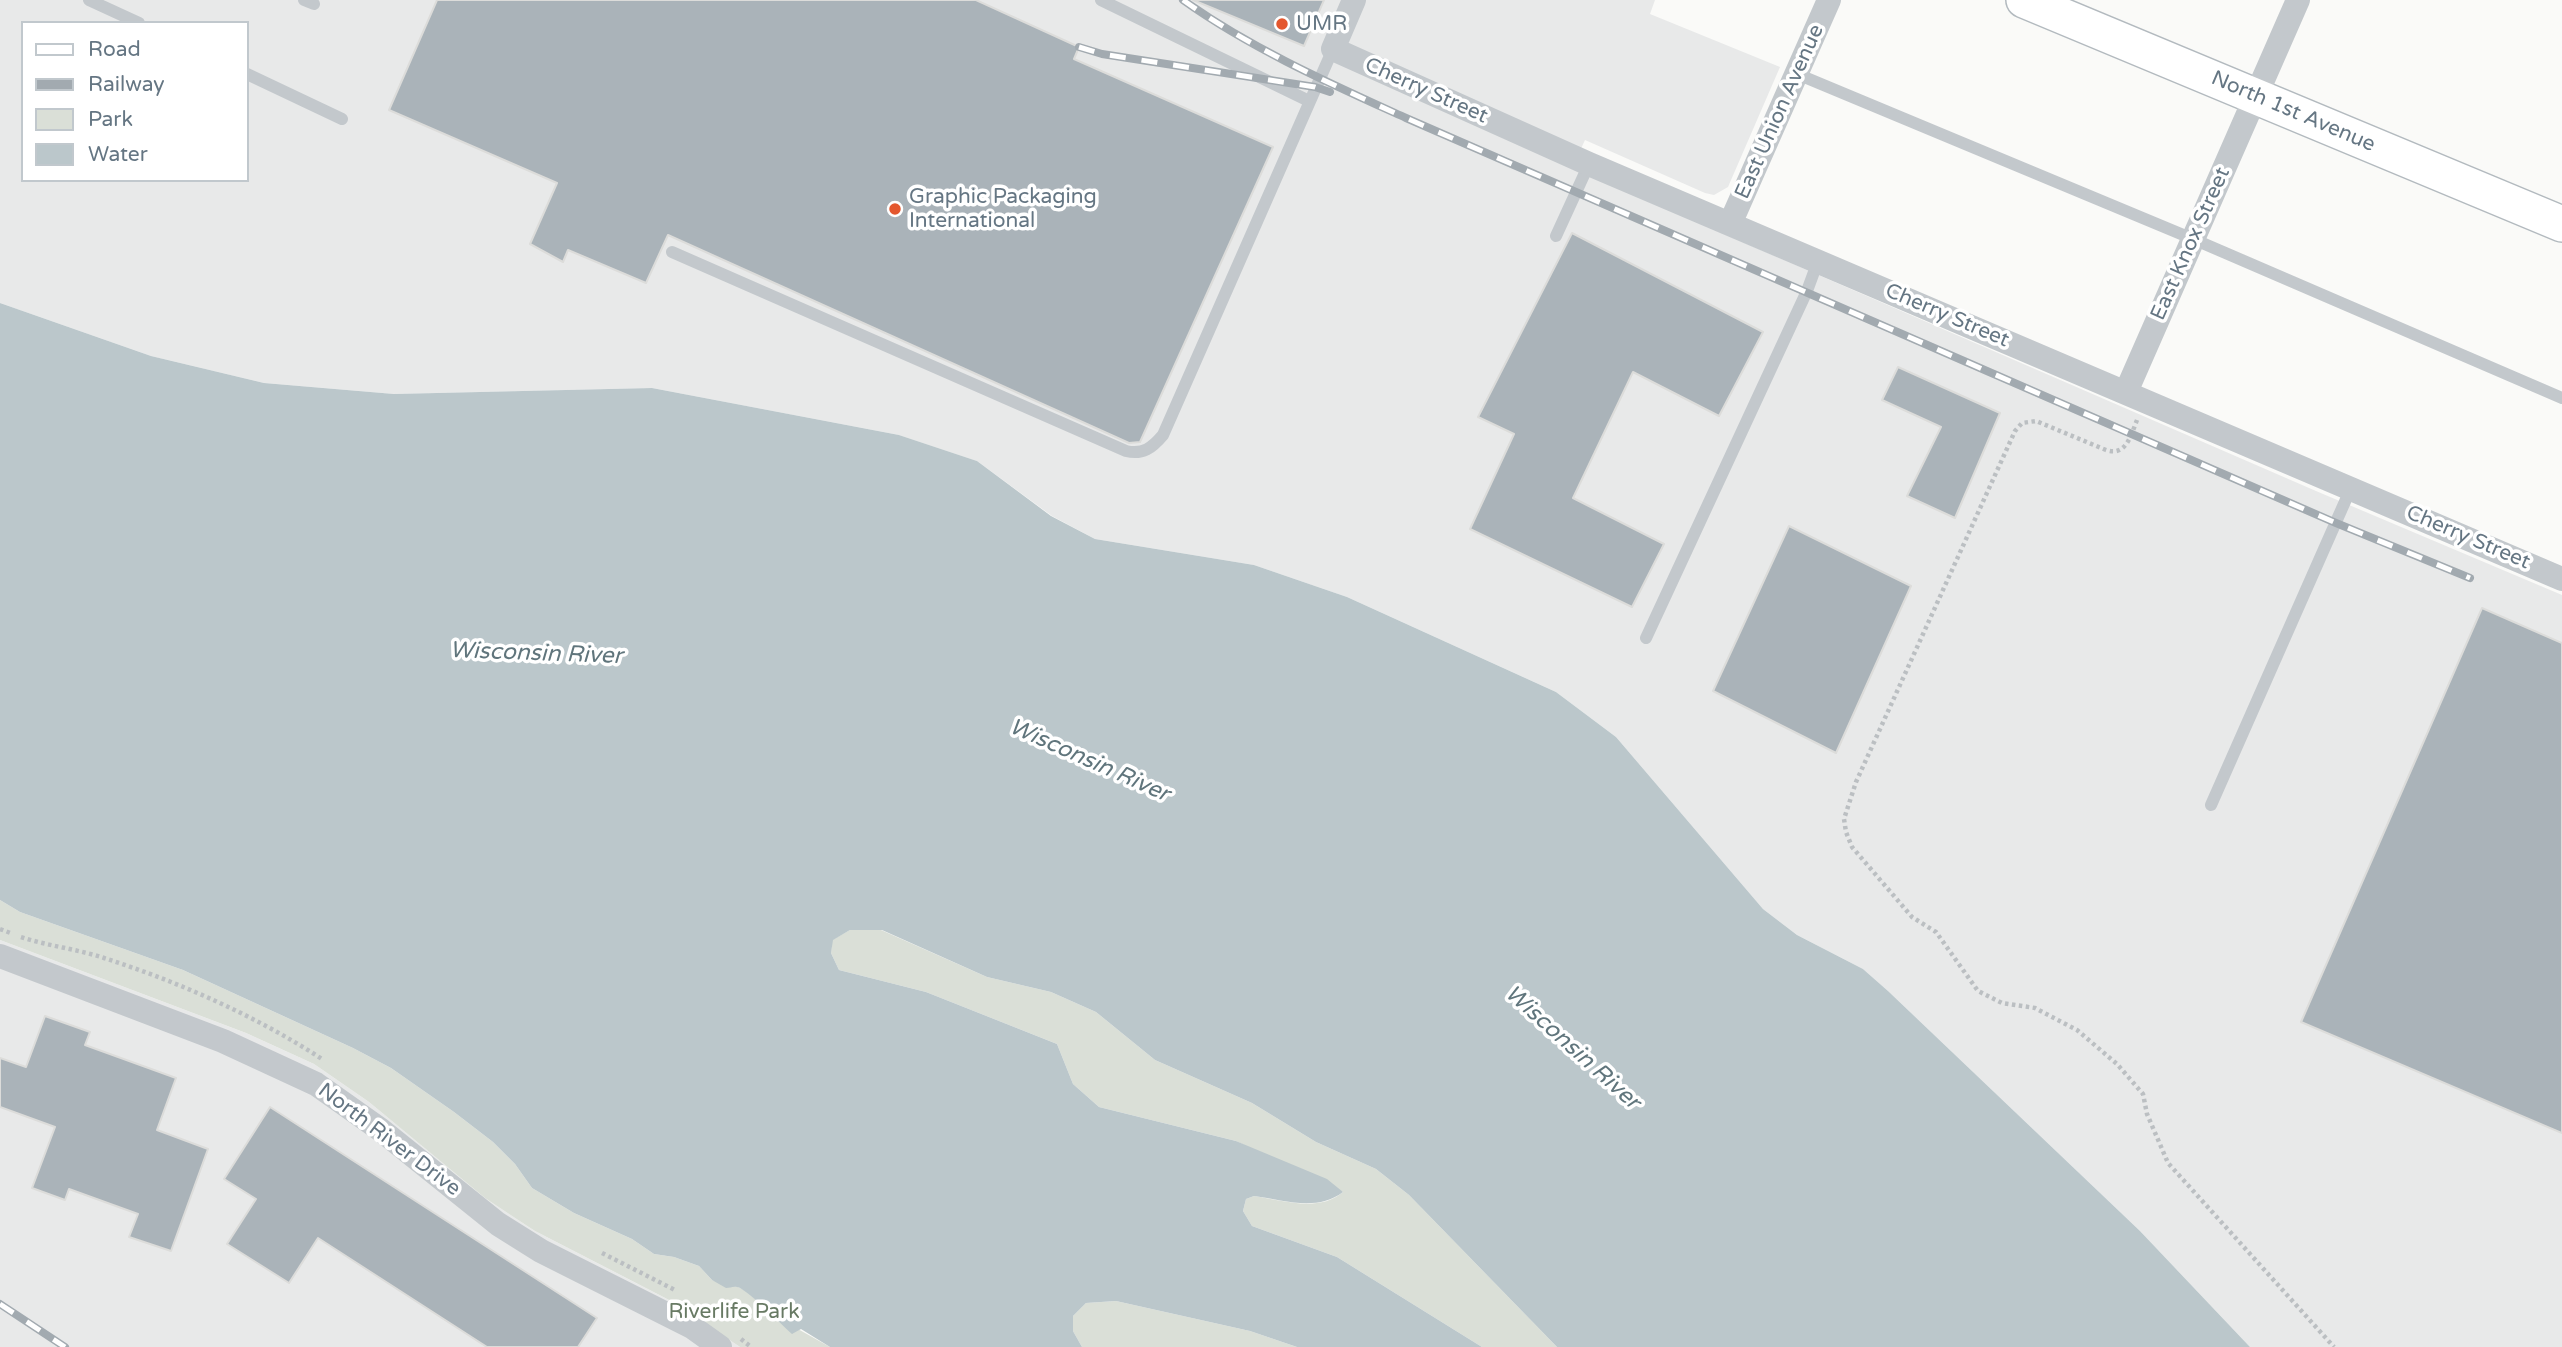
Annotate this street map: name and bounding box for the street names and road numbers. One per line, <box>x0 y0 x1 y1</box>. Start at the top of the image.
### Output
street label: East Union Avenue <box>1730 21 1830 203</box>
street label: Cherry Street <box>1361 53 1491 129</box>
street label: North 1st Avenue <box>2207 66 2379 158</box>
street label: East Knox Street <box>2146 164 2236 324</box>
street label: Cherry Street <box>1881 279 2013 353</box>
street label: Cherry Street <box>2402 501 2534 575</box>
street label: North River Drive <box>313 1078 465 1202</box>

